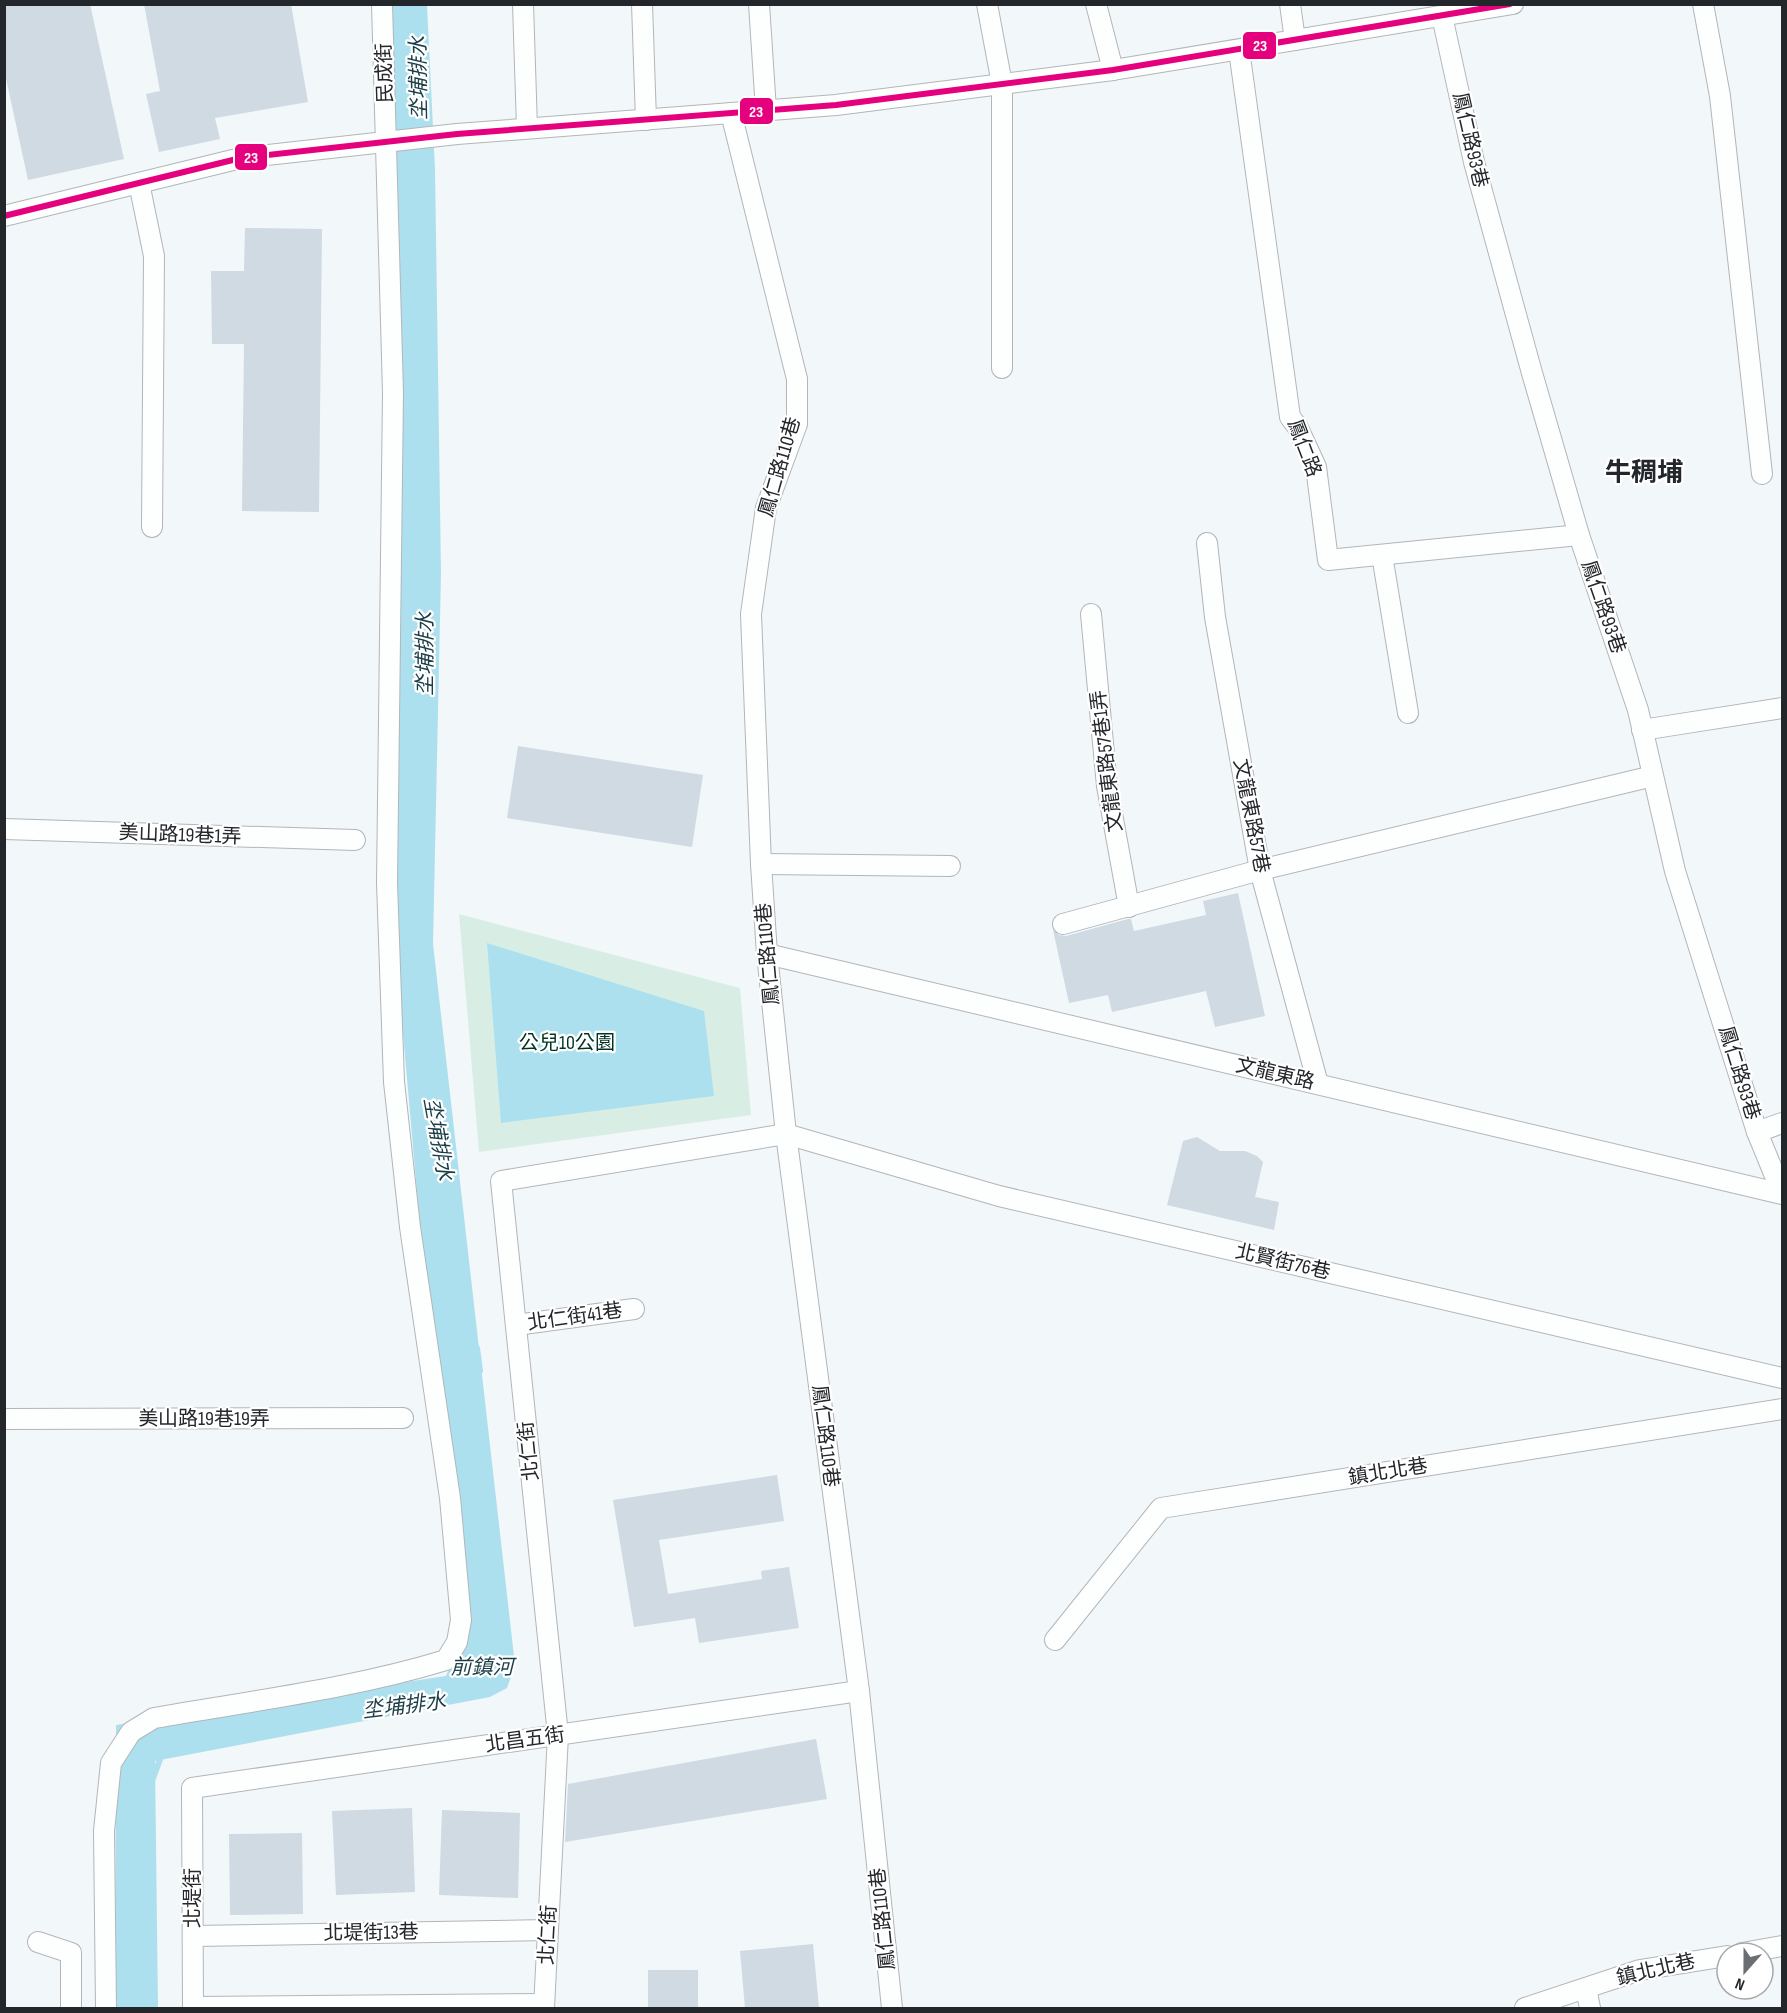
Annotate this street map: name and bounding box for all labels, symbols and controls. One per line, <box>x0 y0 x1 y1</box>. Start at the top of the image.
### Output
line badge: 23 <box>1242 31 1277 60</box>
water label: 坔埔排水 <box>406 35 432 120</box>
text: 23 <box>1253 37 1267 56</box>
street label: 民成街 <box>372 43 398 103</box>
street label: 鳳仁路93巷 <box>1447 90 1493 190</box>
line badge: 23 <box>739 97 774 125</box>
text: 23 <box>749 103 763 122</box>
line badge: 23 <box>234 143 268 171</box>
text: 23 <box>244 149 258 168</box>
street label: 鳳仁路110巷 <box>754 414 806 520</box>
street label: 鳳仁路 <box>1282 416 1326 480</box>
district label: 牛稠埔 <box>1605 458 1683 489</box>
street label: 鳳仁路93巷 <box>1576 557 1630 657</box>
water label: 坔埔排水 <box>413 611 438 696</box>
street label: 文龍東路57巷1弄 <box>1086 689 1128 833</box>
street label: 文龍東路57巷 <box>1228 757 1274 875</box>
street label: 美山路19巷1弄 <box>118 821 242 849</box>
street label: 鳳仁路110巷 <box>752 902 784 1006</box>
street label: 鳳仁路93巷 <box>1713 1023 1765 1123</box>
park label: 公兒10公園 <box>519 1031 615 1055</box>
street label: 文龍東路 <box>1233 1053 1317 1095</box>
water label: 坔埔排水 <box>418 1095 458 1184</box>
street label: 北賢街76巷 <box>1233 1239 1333 1285</box>
street label: 北仁街41巷 <box>526 1298 624 1336</box>
street label: 鳳仁路110巷 <box>807 1383 843 1489</box>
street label: 美山路19巷19弄 <box>138 1407 270 1431</box>
street label: 北仁街 <box>514 1420 544 1482</box>
street label: 鎮北北巷 <box>1347 1454 1429 1490</box>
water label: 前鎮河 <box>451 1655 517 1680</box>
water label: 坔埔排水 <box>361 1688 448 1724</box>
street label: 北昌五街 <box>484 1723 566 1757</box>
street label: 鳳仁路110巷 <box>866 1867 900 1971</box>
street label: 北堤街 <box>181 1868 205 1928</box>
street label: 北仁街 <box>534 1904 562 1966</box>
street label: 北堤街13巷 <box>323 1920 419 1946</box>
north arrow <box>1715 1941 1775 2001</box>
street label: 鎮北北巷 <box>1614 1949 1698 1991</box>
text: N <box>1733 1973 1748 1994</box>

